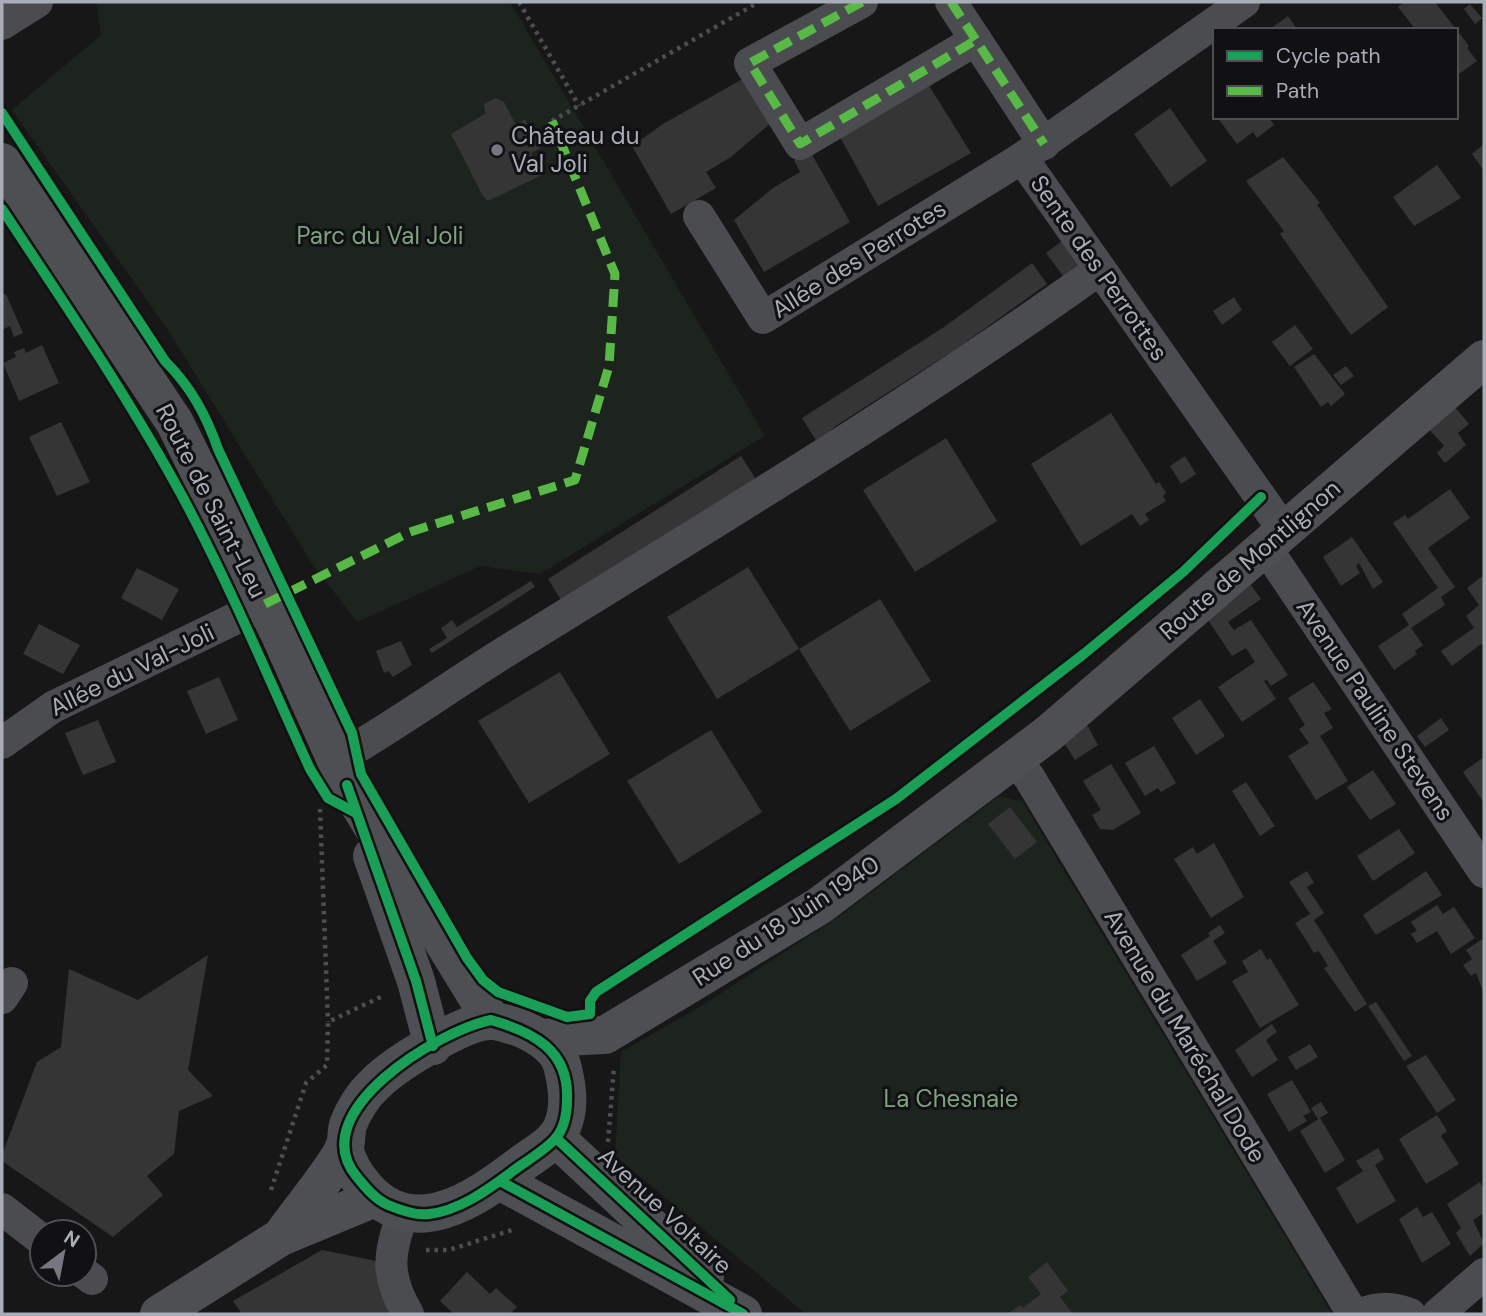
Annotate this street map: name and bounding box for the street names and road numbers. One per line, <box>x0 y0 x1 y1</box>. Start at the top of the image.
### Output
street label: Sente des Perrottes <box>1024 169 1175 367</box>
street label: Allée des Perrotes <box>766 192 952 325</box>
street label: Route de Saint-Leu <box>149 398 274 603</box>
street label: Route de Montlignon <box>1153 473 1346 647</box>
street label: Avenue Pauline Stevens <box>1290 593 1461 826</box>
street label: Allée du Val-Joli <box>45 616 219 723</box>
street label: Rue du 18 Juin 1940 <box>686 849 885 993</box>
street label: Avenue du Maréchal Dode <box>1097 903 1273 1168</box>
street label: Avenue Voltaire <box>592 1141 739 1281</box>

